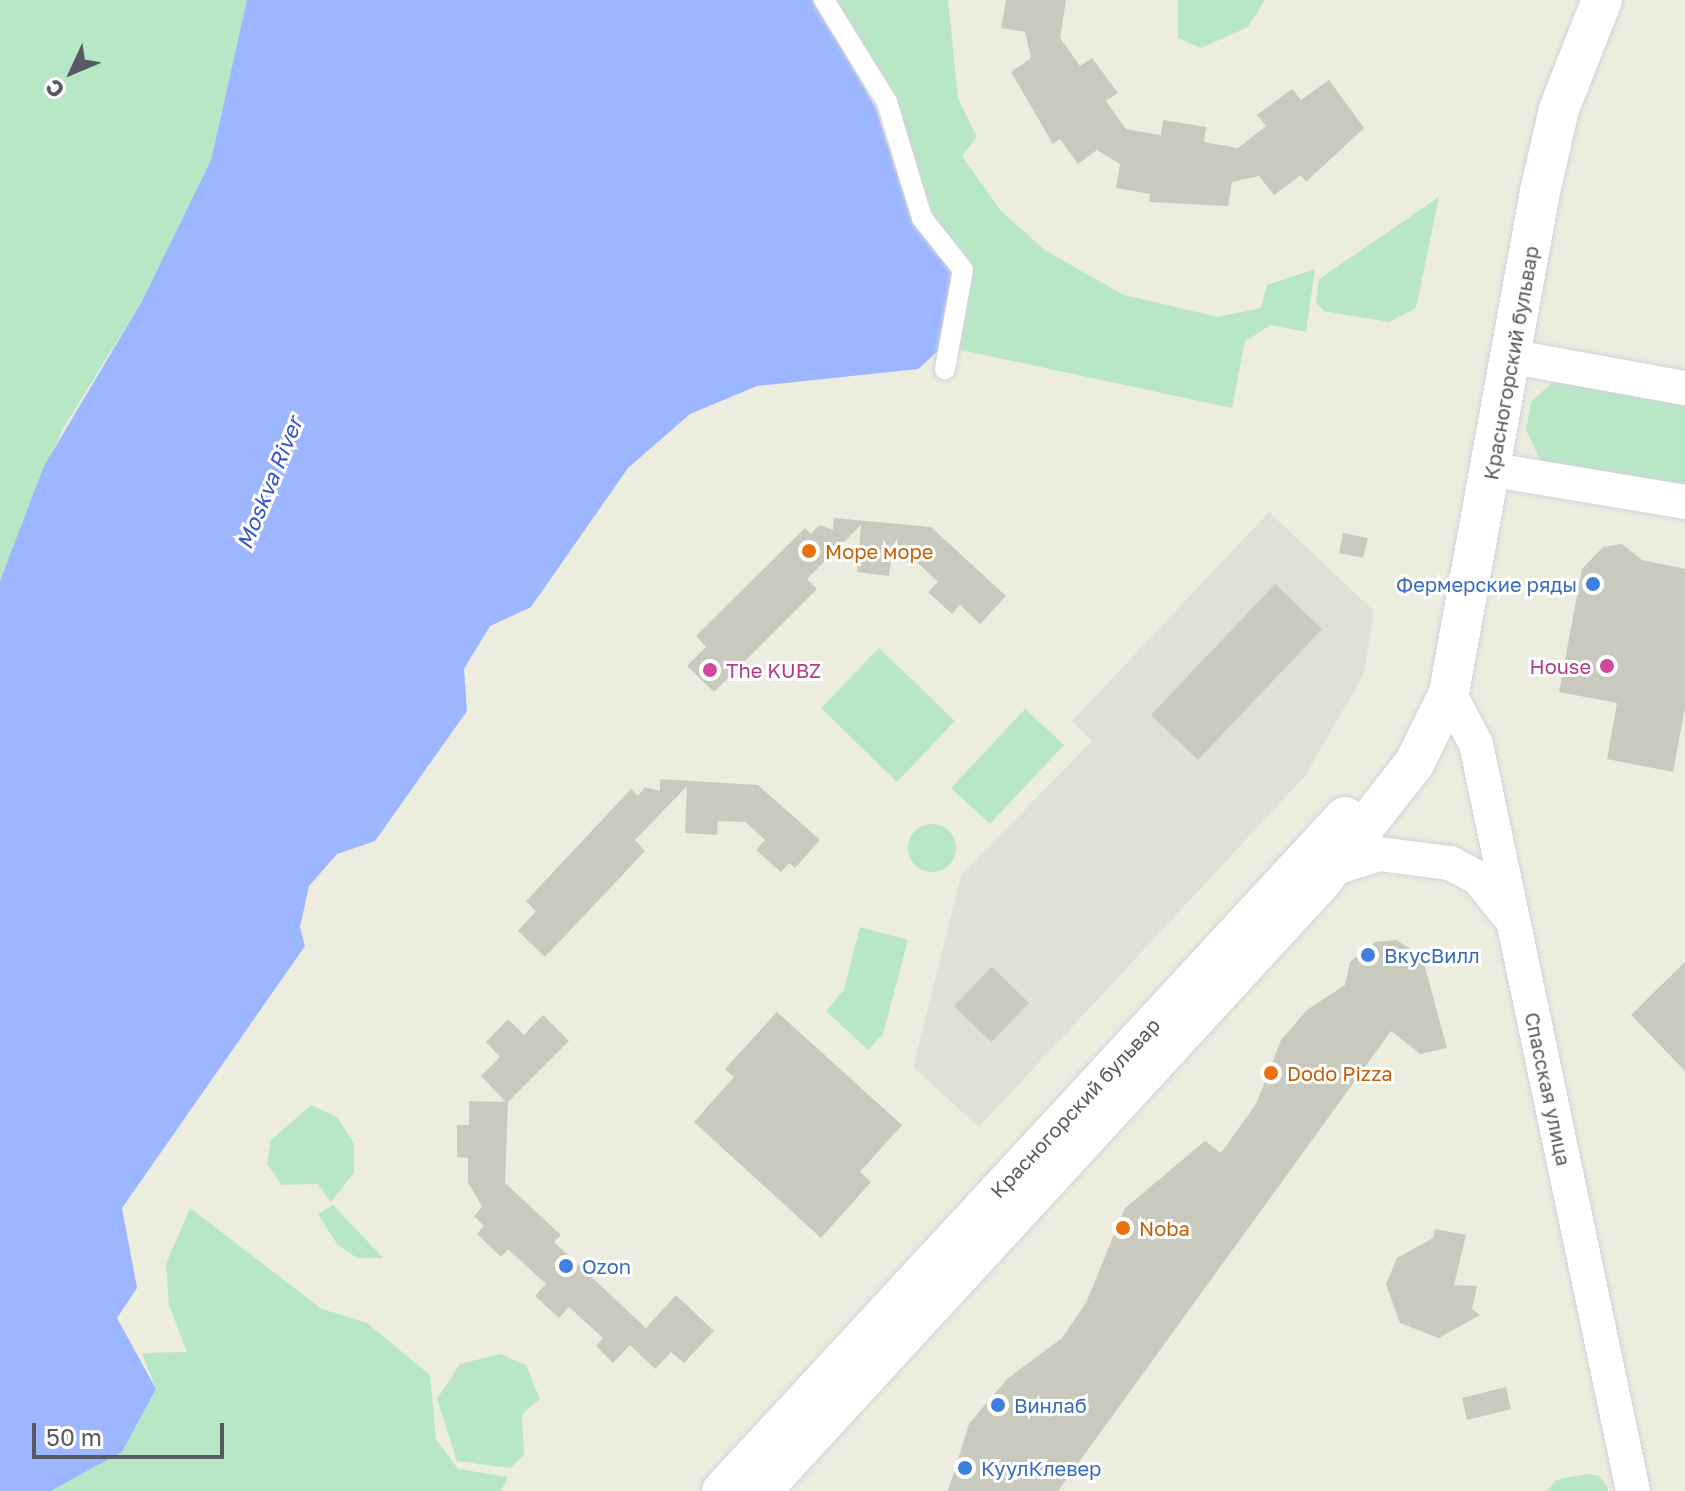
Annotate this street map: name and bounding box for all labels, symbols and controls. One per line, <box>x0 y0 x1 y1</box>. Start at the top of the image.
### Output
north arrow <box>32 32 112 112</box>
text: С <box>39 74 70 104</box>
street label: Красногорский бульвар <box>1479 244 1543 482</box>
water label: Moskva River <box>231 413 307 553</box>
place label: Море море <box>825 539 933 563</box>
marker: Море море <box>800 542 818 560</box>
place label: Фермерские ряды <box>1396 572 1577 596</box>
marker: Фермерские ряды <box>1584 575 1602 593</box>
place label: House <box>1530 654 1591 678</box>
marker: House <box>1598 657 1616 675</box>
place label: The KUBZ <box>726 658 821 682</box>
marker: The KUBZ <box>701 661 719 679</box>
place label: ВкусВилл <box>1384 943 1480 967</box>
marker: ВкусВилл <box>1359 946 1377 964</box>
street label: Спасская улица <box>1520 1010 1576 1168</box>
street label: Красногорский бульвар <box>985 1013 1165 1203</box>
place label: Dodo Pizza <box>1287 1061 1393 1085</box>
marker: Dodo Pizza <box>1262 1064 1280 1082</box>
place label: Noba <box>1139 1216 1190 1240</box>
marker: Noba <box>1114 1219 1132 1237</box>
place label: Ozon <box>582 1254 631 1278</box>
marker: Ozon <box>557 1257 575 1275</box>
place label: Винлаб <box>1014 1393 1087 1417</box>
marker: Винлаб <box>989 1396 1007 1414</box>
scale bar <box>36 1407 228 1457</box>
text: 50 m <box>46 1422 102 1451</box>
place label: КуулКлевер <box>981 1456 1101 1480</box>
marker: КуулКлевер <box>956 1459 974 1477</box>

